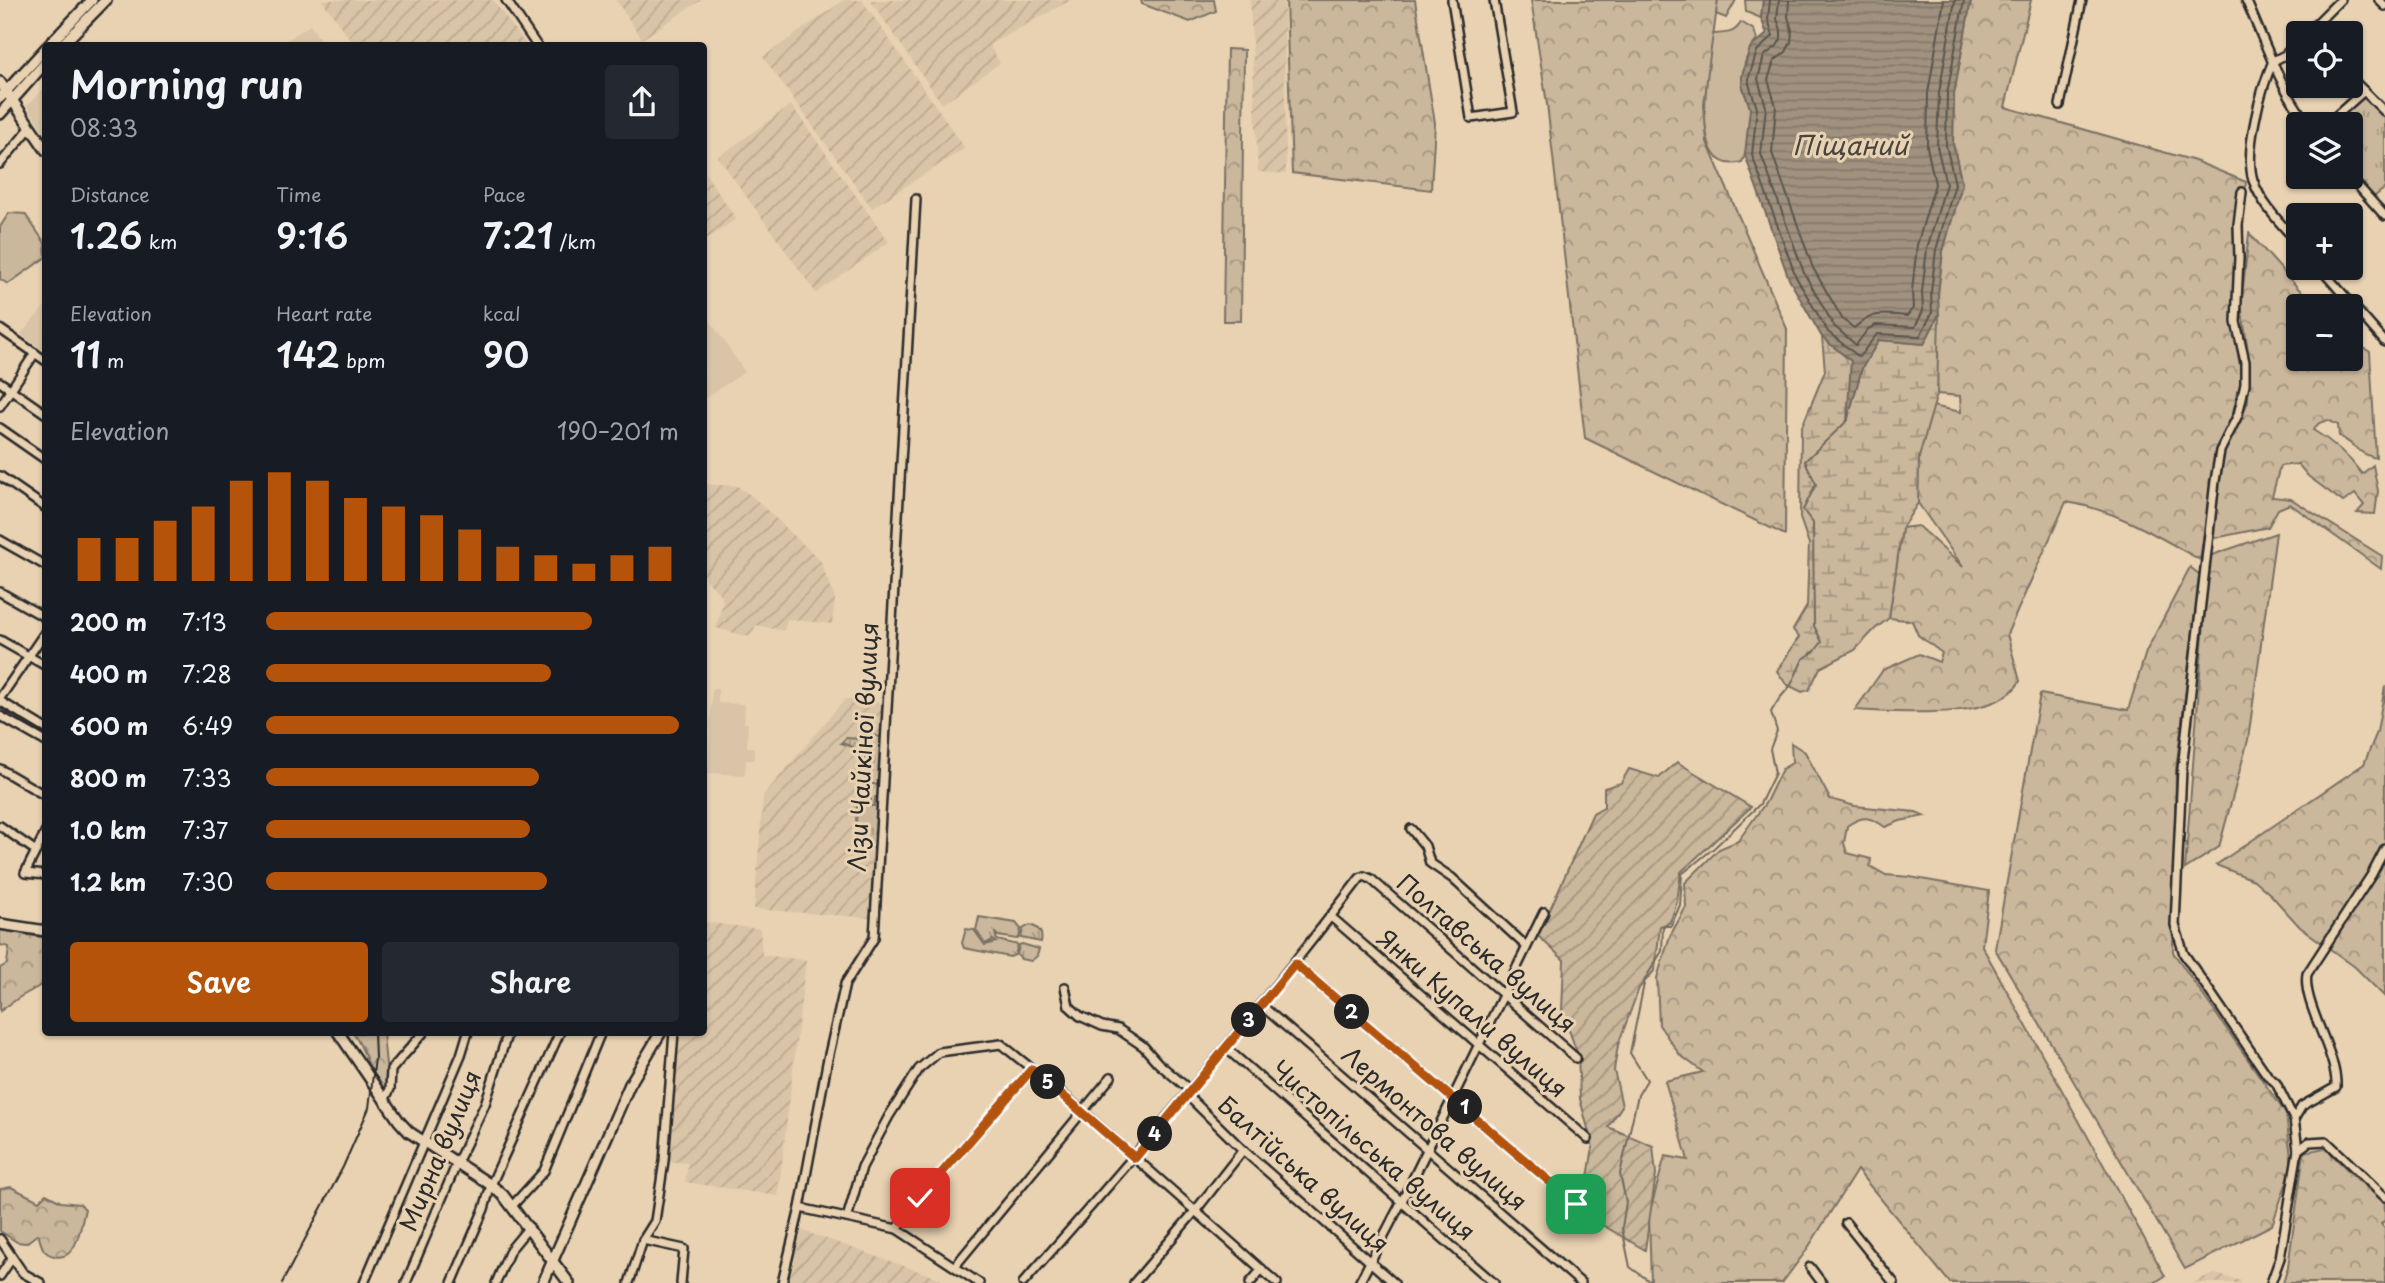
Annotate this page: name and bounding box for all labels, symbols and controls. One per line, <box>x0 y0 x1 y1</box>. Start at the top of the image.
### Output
map controls <box>2286 21 2363 371</box>
button: locate <box>2286 21 2363 98</box>
text: Morning run <box>70 55 304 112</box>
button: share <box>605 65 679 139</box>
text: 08:33 <box>70 110 138 145</box>
button: layers <box>2286 112 2363 189</box>
water label: Піщаний <box>1792 125 1911 164</box>
text: Distance <box>70 180 150 208</box>
text: Time <box>276 180 321 208</box>
text: Pace <box>483 180 526 208</box>
button: + <box>2286 203 2363 280</box>
text: 1.26 <box>70 208 142 261</box>
text: 9:16 <box>276 208 348 261</box>
text: 7:21 <box>483 208 553 261</box>
text: km <box>142 227 177 255</box>
text: /km <box>553 227 596 255</box>
button: − <box>2286 294 2363 371</box>
text: Elevation <box>70 299 152 327</box>
text: Heart rate <box>276 299 372 327</box>
text: kcal <box>483 299 521 327</box>
text: 11 <box>70 327 101 380</box>
text: 142 <box>276 327 340 380</box>
text: 90 <box>483 327 529 380</box>
text: m <box>101 346 124 374</box>
text: bpm <box>340 346 386 374</box>
text: Elevation <box>70 413 169 448</box>
text: 190–201 m <box>557 413 679 448</box>
text: 200 m <box>70 604 147 639</box>
text: 7:13 <box>182 604 227 639</box>
street label: Лізи Чайкіної вулиця <box>838 621 887 872</box>
text: 400 m <box>70 656 148 691</box>
text: 7:28 <box>182 656 232 691</box>
text: 600 m <box>70 708 148 743</box>
text: 6:49 <box>182 708 233 743</box>
text: 800 m <box>70 760 147 795</box>
text: 7:33 <box>182 760 232 795</box>
text: 1.0 km <box>70 812 147 847</box>
text: 7:37 <box>182 812 228 847</box>
text: 1.2 km <box>70 864 146 899</box>
text: 7:30 <box>182 864 233 899</box>
street label: Полтавська вулиця <box>1390 864 1585 1041</box>
street label: Янки Купали вулиця <box>1370 920 1576 1105</box>
button: Save <box>70 942 368 1022</box>
button: Share <box>382 942 679 1022</box>
pin: 2 <box>1334 995 1370 1030</box>
text: 2 <box>1345 997 1358 1025</box>
pin: 3 <box>1232 1002 1266 1038</box>
text: 3 <box>1242 1005 1255 1033</box>
street label: Лермонтова вулиця <box>1335 1037 1536 1218</box>
street label: Чистопільська вулиця <box>1264 1051 1484 1248</box>
street label: Мирна вулиця <box>389 1064 489 1236</box>
pin: 5 <box>1030 1064 1066 1100</box>
text: 5 <box>1041 1067 1054 1095</box>
street label: Балтійська вулиця <box>1211 1087 1398 1260</box>
pin: 1 <box>1448 1090 1482 1124</box>
text: 1 <box>1460 1092 1469 1120</box>
pin: 4 <box>1138 1116 1172 1152</box>
text: 4 <box>1148 1119 1161 1147</box>
pin <box>890 1168 950 1228</box>
pin <box>1546 1174 1606 1234</box>
icon: check <box>901 1179 939 1217</box>
icon: arrive <box>1557 1185 1595 1223</box>

